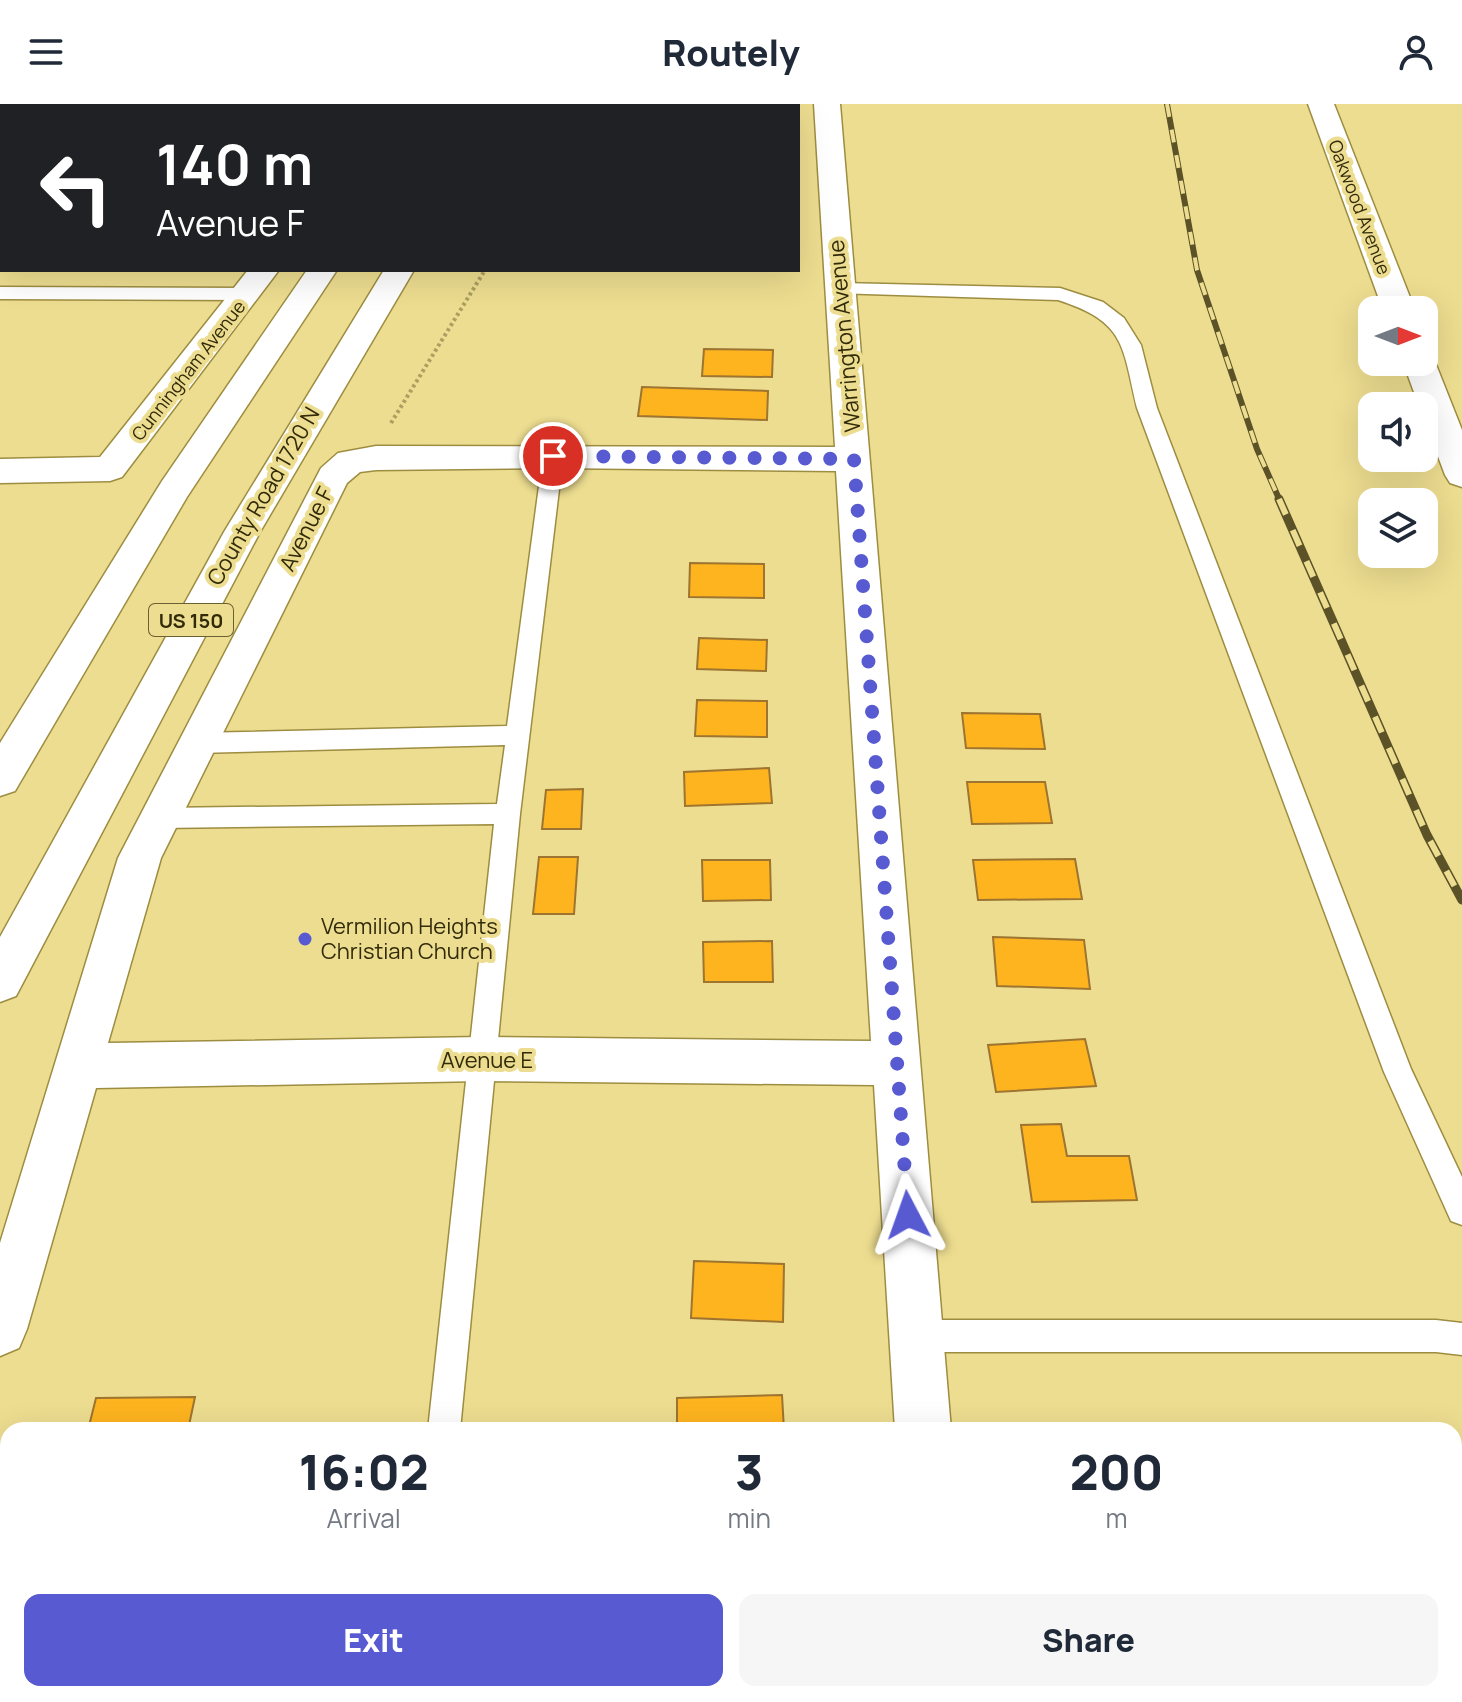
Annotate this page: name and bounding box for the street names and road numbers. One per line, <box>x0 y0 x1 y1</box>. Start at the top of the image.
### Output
street label: Oakwood Avenue <box>1323 136 1397 278</box>
street label: Warrington Avenue <box>821 238 867 433</box>
street label: Cunningham Avenue <box>126 295 250 445</box>
street label: County Road 1720 N <box>200 401 326 591</box>
street label: Avenue F <box>272 482 340 576</box>
road number: US 150 <box>149 604 233 636</box>
street label: Avenue E <box>441 1045 533 1075</box>

